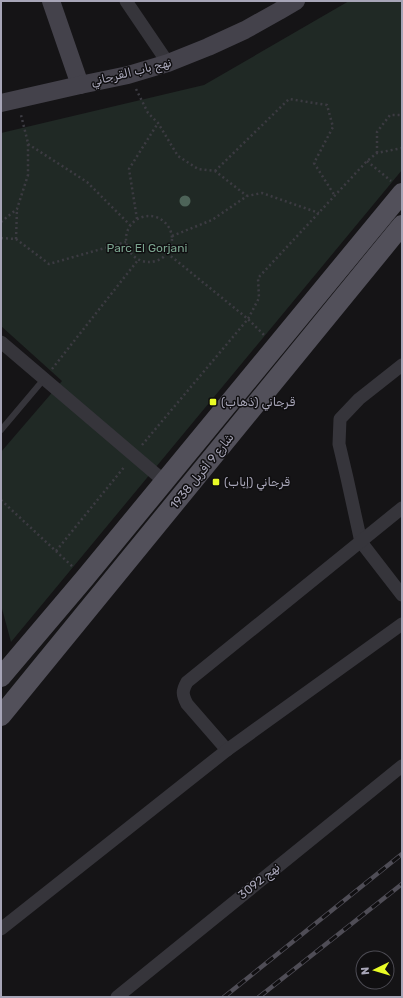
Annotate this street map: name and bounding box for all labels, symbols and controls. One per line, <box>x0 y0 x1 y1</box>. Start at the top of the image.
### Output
street label: نهج باب القرجاني <box>89 55 173 91</box>
park label: Parc El Gorjani <box>107 241 187 255</box>
place label: قرجاني (ذهاب) <box>221 395 295 411</box>
marker: قرجاني (ذهاب) <box>208 397 218 407</box>
street label: شارع 9 أفريل 1938 <box>167 430 238 513</box>
place label: قرجاني (إياب) <box>224 475 290 491</box>
marker: قرجاني (إياب) <box>211 477 221 487</box>
street label: نهج 3092 <box>235 860 284 904</box>
north arrow <box>355 950 395 990</box>
text: N <box>359 966 372 975</box>

